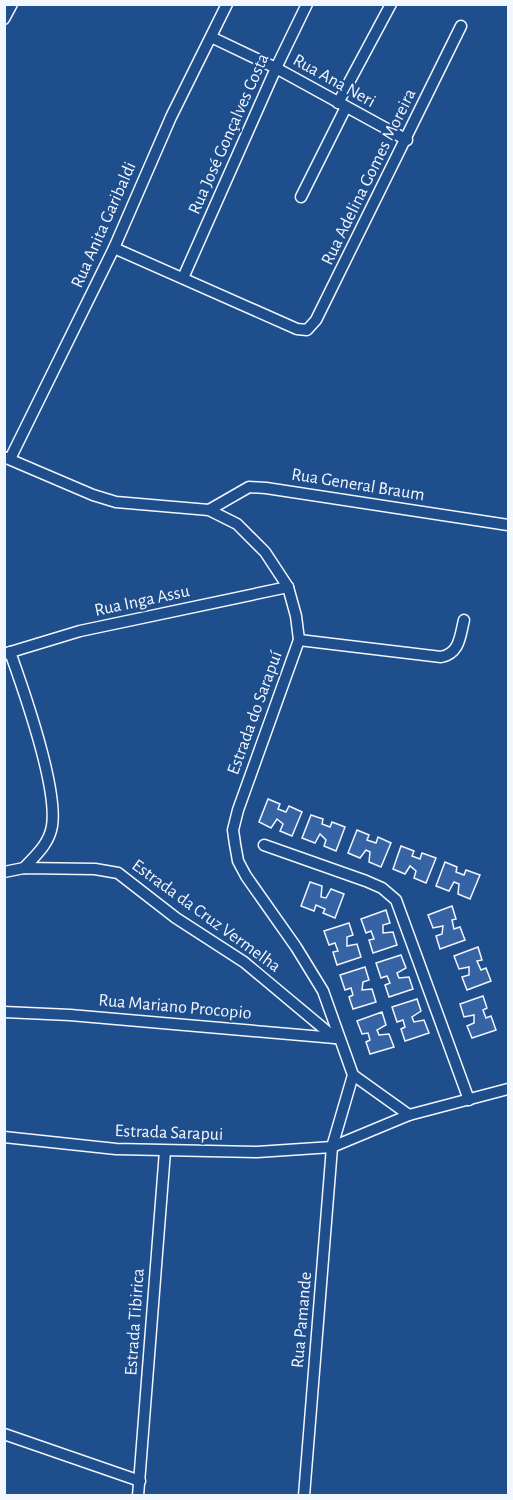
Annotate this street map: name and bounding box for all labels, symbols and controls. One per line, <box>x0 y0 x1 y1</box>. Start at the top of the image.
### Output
street label: Rua José Gonçalves Costa <box>185 51 273 217</box>
street label: Rua Ana Neri <box>290 51 378 111</box>
street label: Rua Adelina Gomes Moreira <box>318 86 420 268</box>
street label: Rua Anita Garibaldi <box>68 159 140 291</box>
street label: Rua General Braum <box>290 466 426 504</box>
street label: Rua Inga Assu <box>93 582 191 620</box>
street label: Estrada do Sarapuí <box>224 648 286 777</box>
street label: Estrada da Cruz Vermelha <box>128 856 284 976</box>
street label: Rua Mariano Procopio <box>98 991 252 1023</box>
street label: Estrada Sarapui <box>114 1122 224 1144</box>
street label: Estrada Tibirica <box>122 1268 148 1376</box>
street label: Rua Pamande <box>289 1271 315 1369</box>

